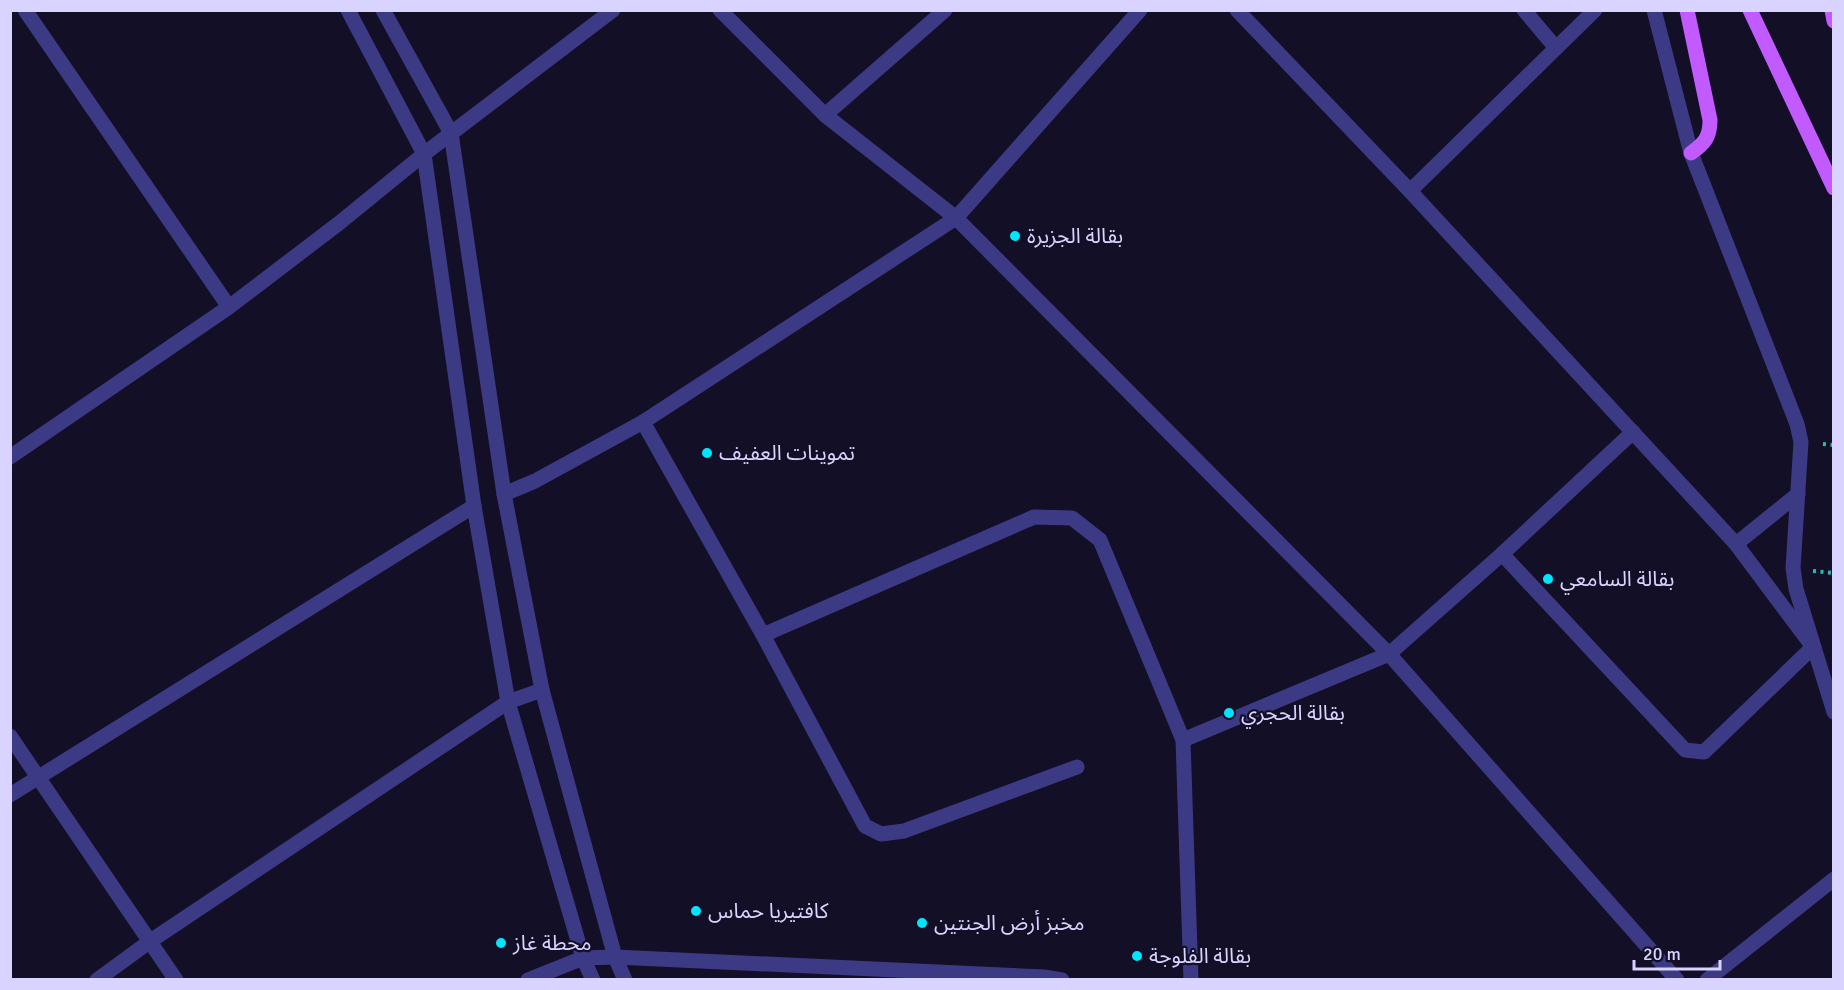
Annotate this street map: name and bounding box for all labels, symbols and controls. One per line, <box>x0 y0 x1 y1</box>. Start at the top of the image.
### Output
place label: بقالة الجزيرة <box>1027 223 1123 249</box>
marker: بقالة الجزيرة <box>1008 229 1022 243</box>
place label: تموينات العفيف <box>719 440 855 466</box>
marker: تموينات العفيف <box>700 446 714 460</box>
place label: بقالة السامعي <box>1560 566 1674 595</box>
marker: بقالة السامعي <box>1541 572 1555 586</box>
place label: بقالة الحجري <box>1241 700 1345 729</box>
marker: بقالة الحجري <box>1222 706 1236 720</box>
place label: كافتيريا حماس <box>708 898 829 924</box>
marker: كافتيريا حماس <box>689 904 703 918</box>
place label: مخبز أرض الجنتين <box>934 910 1085 936</box>
marker: مخبز أرض الجنتين <box>915 916 929 930</box>
place label: محطة غاز <box>512 930 592 956</box>
scale bar <box>1634 933 1720 971</box>
marker: محطة غاز <box>494 936 508 950</box>
place label: بقالة الفلوجة <box>1149 943 1251 969</box>
text: 20 m <box>1643 943 1681 965</box>
marker: بقالة الفلوجة <box>1130 949 1144 963</box>

